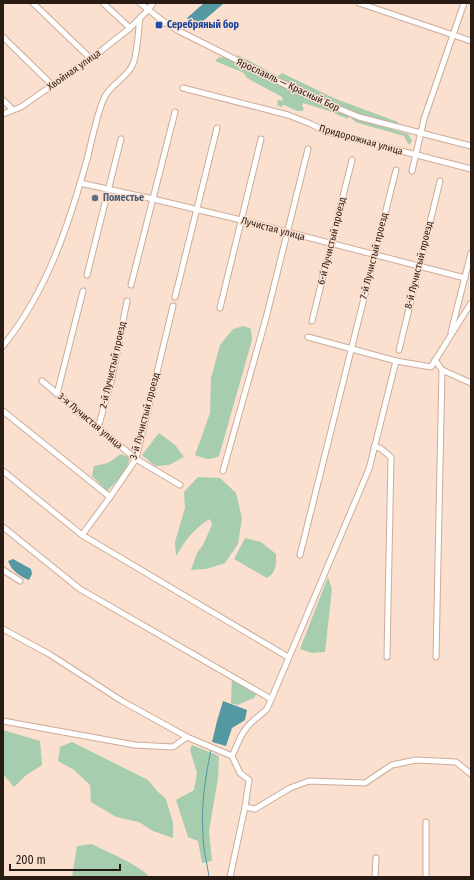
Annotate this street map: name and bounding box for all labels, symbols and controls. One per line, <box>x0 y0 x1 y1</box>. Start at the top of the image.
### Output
place label: Серебряный бор <box>167 19 240 31</box>
marker: Серебряный бор <box>154 20 164 30</box>
street label: Хвойная улица <box>45 47 103 93</box>
street label: Ярославль — Красный Бор <box>235 56 341 114</box>
street label: Придорожная улица <box>318 122 404 158</box>
place label: Поместье <box>103 192 144 204</box>
marker: Поместье <box>90 193 100 203</box>
street label: 6-й Лучистый проезд <box>315 196 349 286</box>
street label: 7-й Лучистый проезд <box>357 211 391 301</box>
street label: Лучистая улица <box>240 215 306 243</box>
street label: 8-й Лучистый проезд <box>402 220 436 310</box>
street label: 2-й Лучистый проезд <box>97 320 129 410</box>
street label: 3-й Лучистый проезд <box>128 371 162 461</box>
street label: 3-я Лучистая улица <box>55 390 125 452</box>
scale bar <box>10 846 120 872</box>
text: 200 m <box>16 853 46 867</box>

